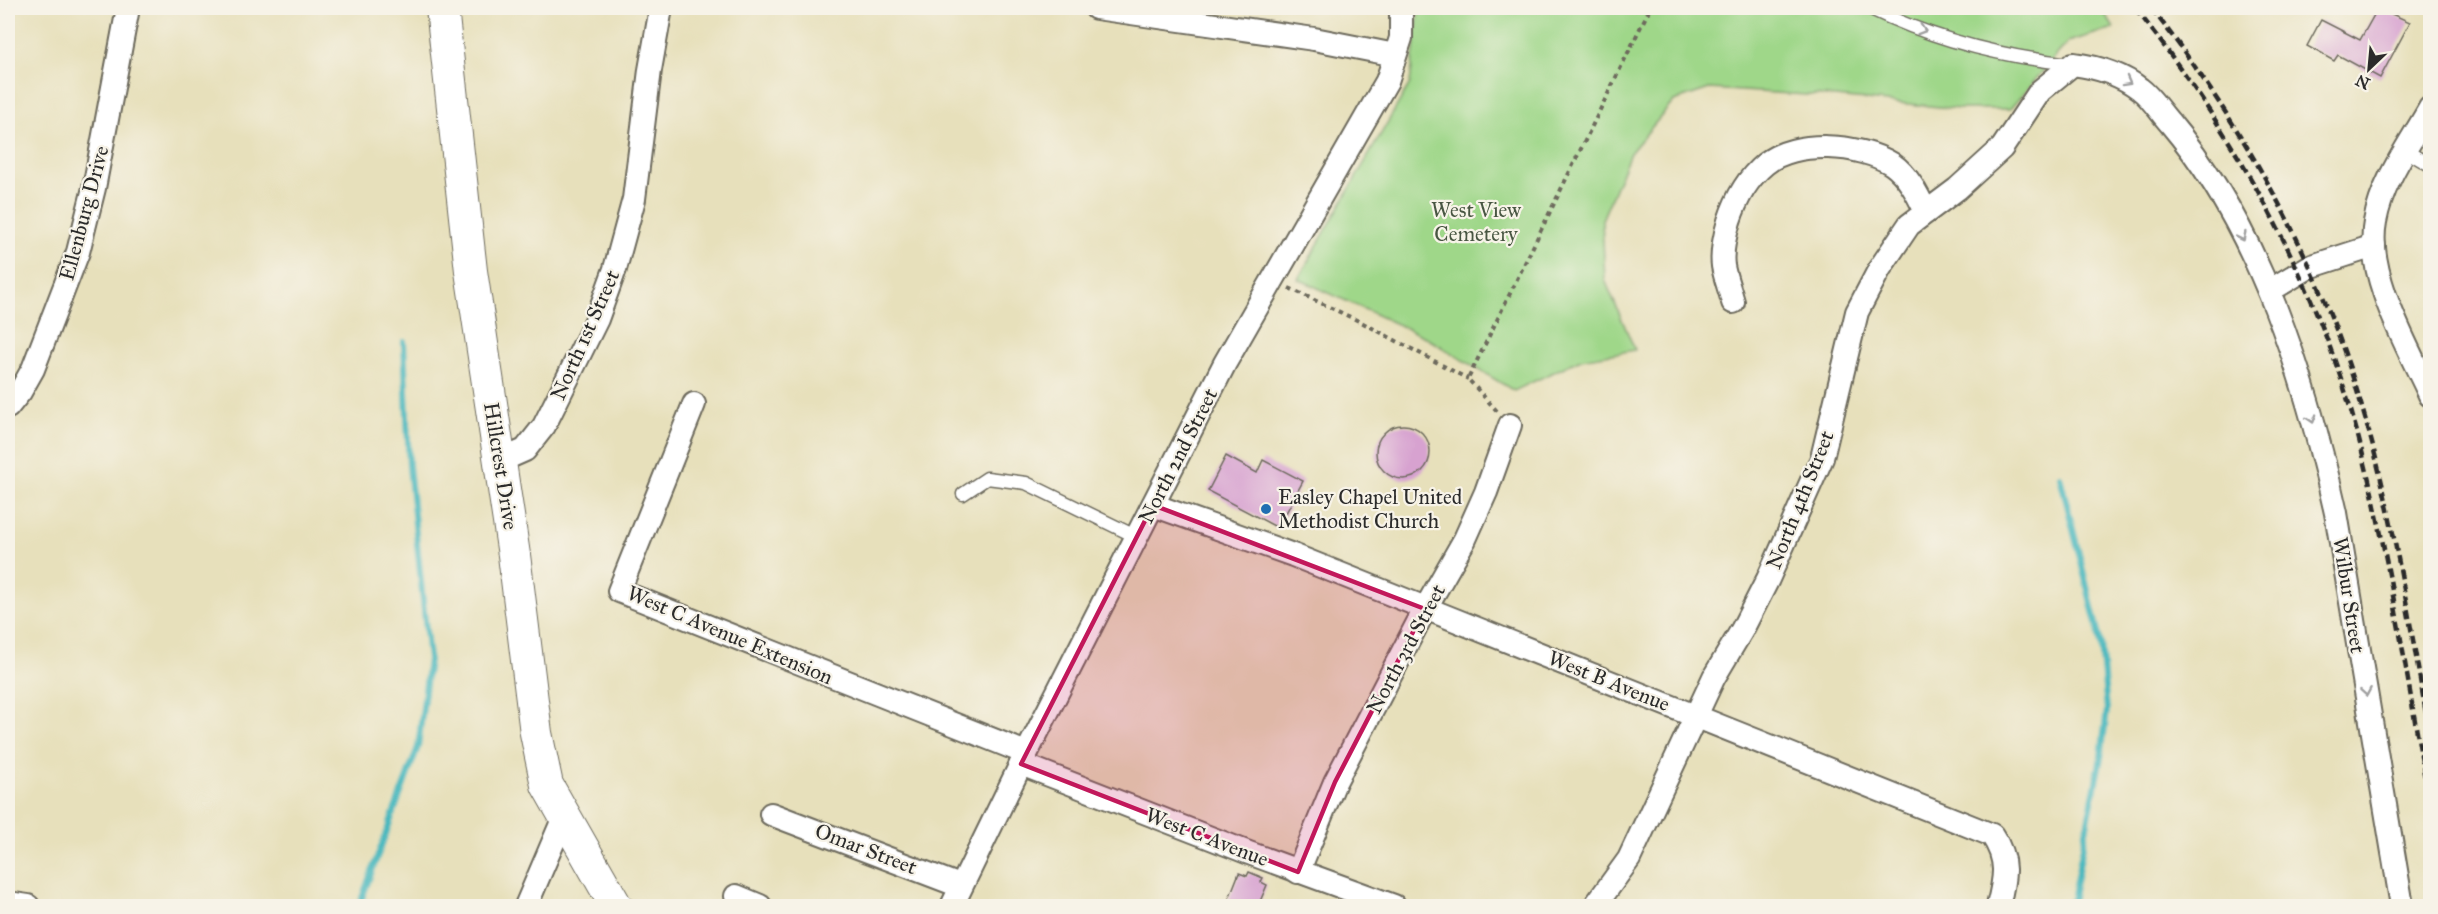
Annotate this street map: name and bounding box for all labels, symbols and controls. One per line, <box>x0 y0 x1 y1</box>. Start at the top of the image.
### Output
one-way arrow <box>1917 23 1927 35</box>
north arrow <box>2339 39 2399 99</box>
text: N <box>2352 70 2373 94</box>
one-way arrow <box>2121 75 2132 86</box>
street label: Ellenburg Drive <box>54 143 115 283</box>
park label: West View Cemetery <box>1431 197 1521 247</box>
one-way arrow <box>2235 231 2246 241</box>
street label: North 1st Street <box>545 265 626 404</box>
street label: North 2nd Street <box>1133 383 1224 528</box>
street label: Hillcrest Drive <box>478 400 524 532</box>
one-way arrow <box>2305 413 2317 424</box>
street label: North 4th Street <box>1760 426 1840 573</box>
place label: Easley Chapel United Methodist Church <box>1278 484 1463 534</box>
marker: Easley Chapel United Methodist Church <box>1259 502 1273 516</box>
street label: Wilbur Street <box>2327 535 2371 656</box>
street label: North 3rd Street <box>1361 579 1451 718</box>
street label: West C Avenue Extension <box>623 580 837 690</box>
street label: West B Avenue <box>1544 645 1674 717</box>
one-way arrow <box>2359 687 2371 697</box>
street label: West C Avenue <box>1142 802 1272 872</box>
street label: Omar Street <box>811 818 921 881</box>

